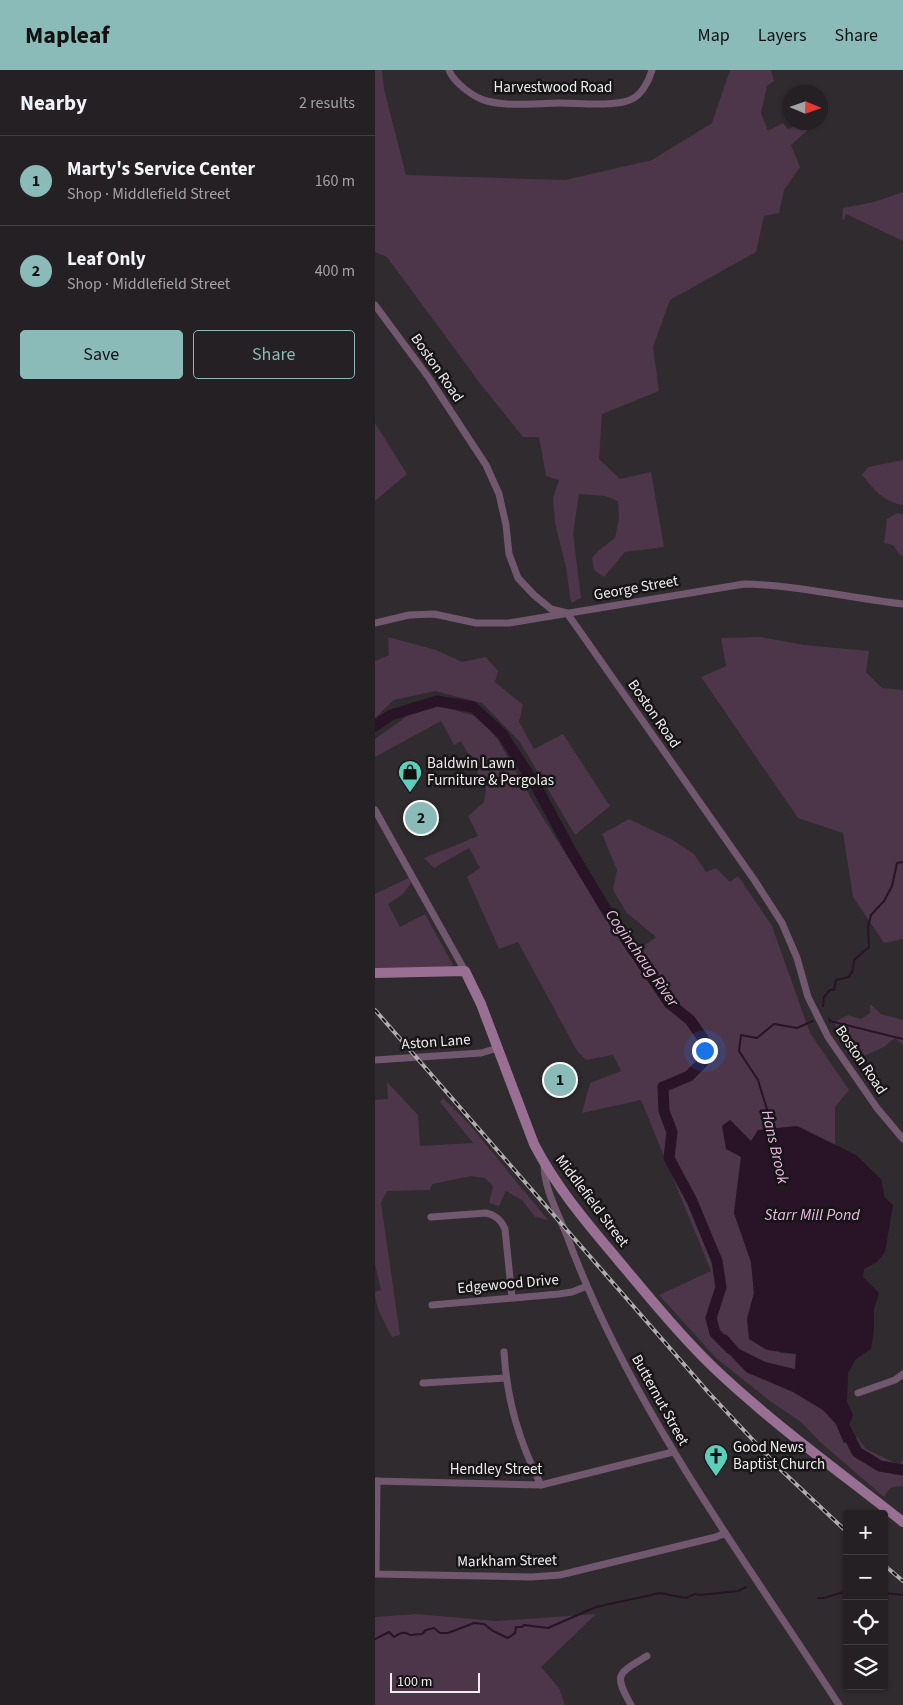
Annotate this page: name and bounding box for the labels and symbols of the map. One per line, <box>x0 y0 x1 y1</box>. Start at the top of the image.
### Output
street label: Harvestwood Road <box>494 77 612 98</box>
north arrow <box>783 85 828 130</box>
street label: Boston Road <box>406 329 468 407</box>
street label: George Street <box>592 570 680 606</box>
street label: Boston Road <box>623 675 685 753</box>
place label: Baldwin Lawn Furniture & Pergolas <box>427 753 554 791</box>
shop icon: Baldwin Lawn Furniture & Pergolas <box>397 759 423 793</box>
pin: 2 <box>405 799 437 837</box>
water label: Coginchaug River <box>600 905 685 1012</box>
street label: Boston Road <box>830 1021 892 1099</box>
street label: Aston Lane <box>401 1029 471 1055</box>
your location <box>692 1038 718 1064</box>
pin: 1 <box>544 1061 576 1099</box>
water label: Hans Brook <box>756 1108 794 1186</box>
street label: Middlefield Street <box>550 1150 634 1252</box>
water label: Starr Mill Pond <box>764 1204 860 1226</box>
street label: Edgewood Drive <box>456 1269 560 1299</box>
street label: Butternut Street <box>626 1351 694 1449</box>
place label: Good News Baptist Church <box>733 1437 825 1475</box>
church icon: Good News Baptist Church <box>703 1443 729 1477</box>
street label: Hendley Street <box>450 1459 542 1480</box>
street label: Markham Street <box>457 1550 557 1572</box>
scale bar <box>390 1670 480 1693</box>

